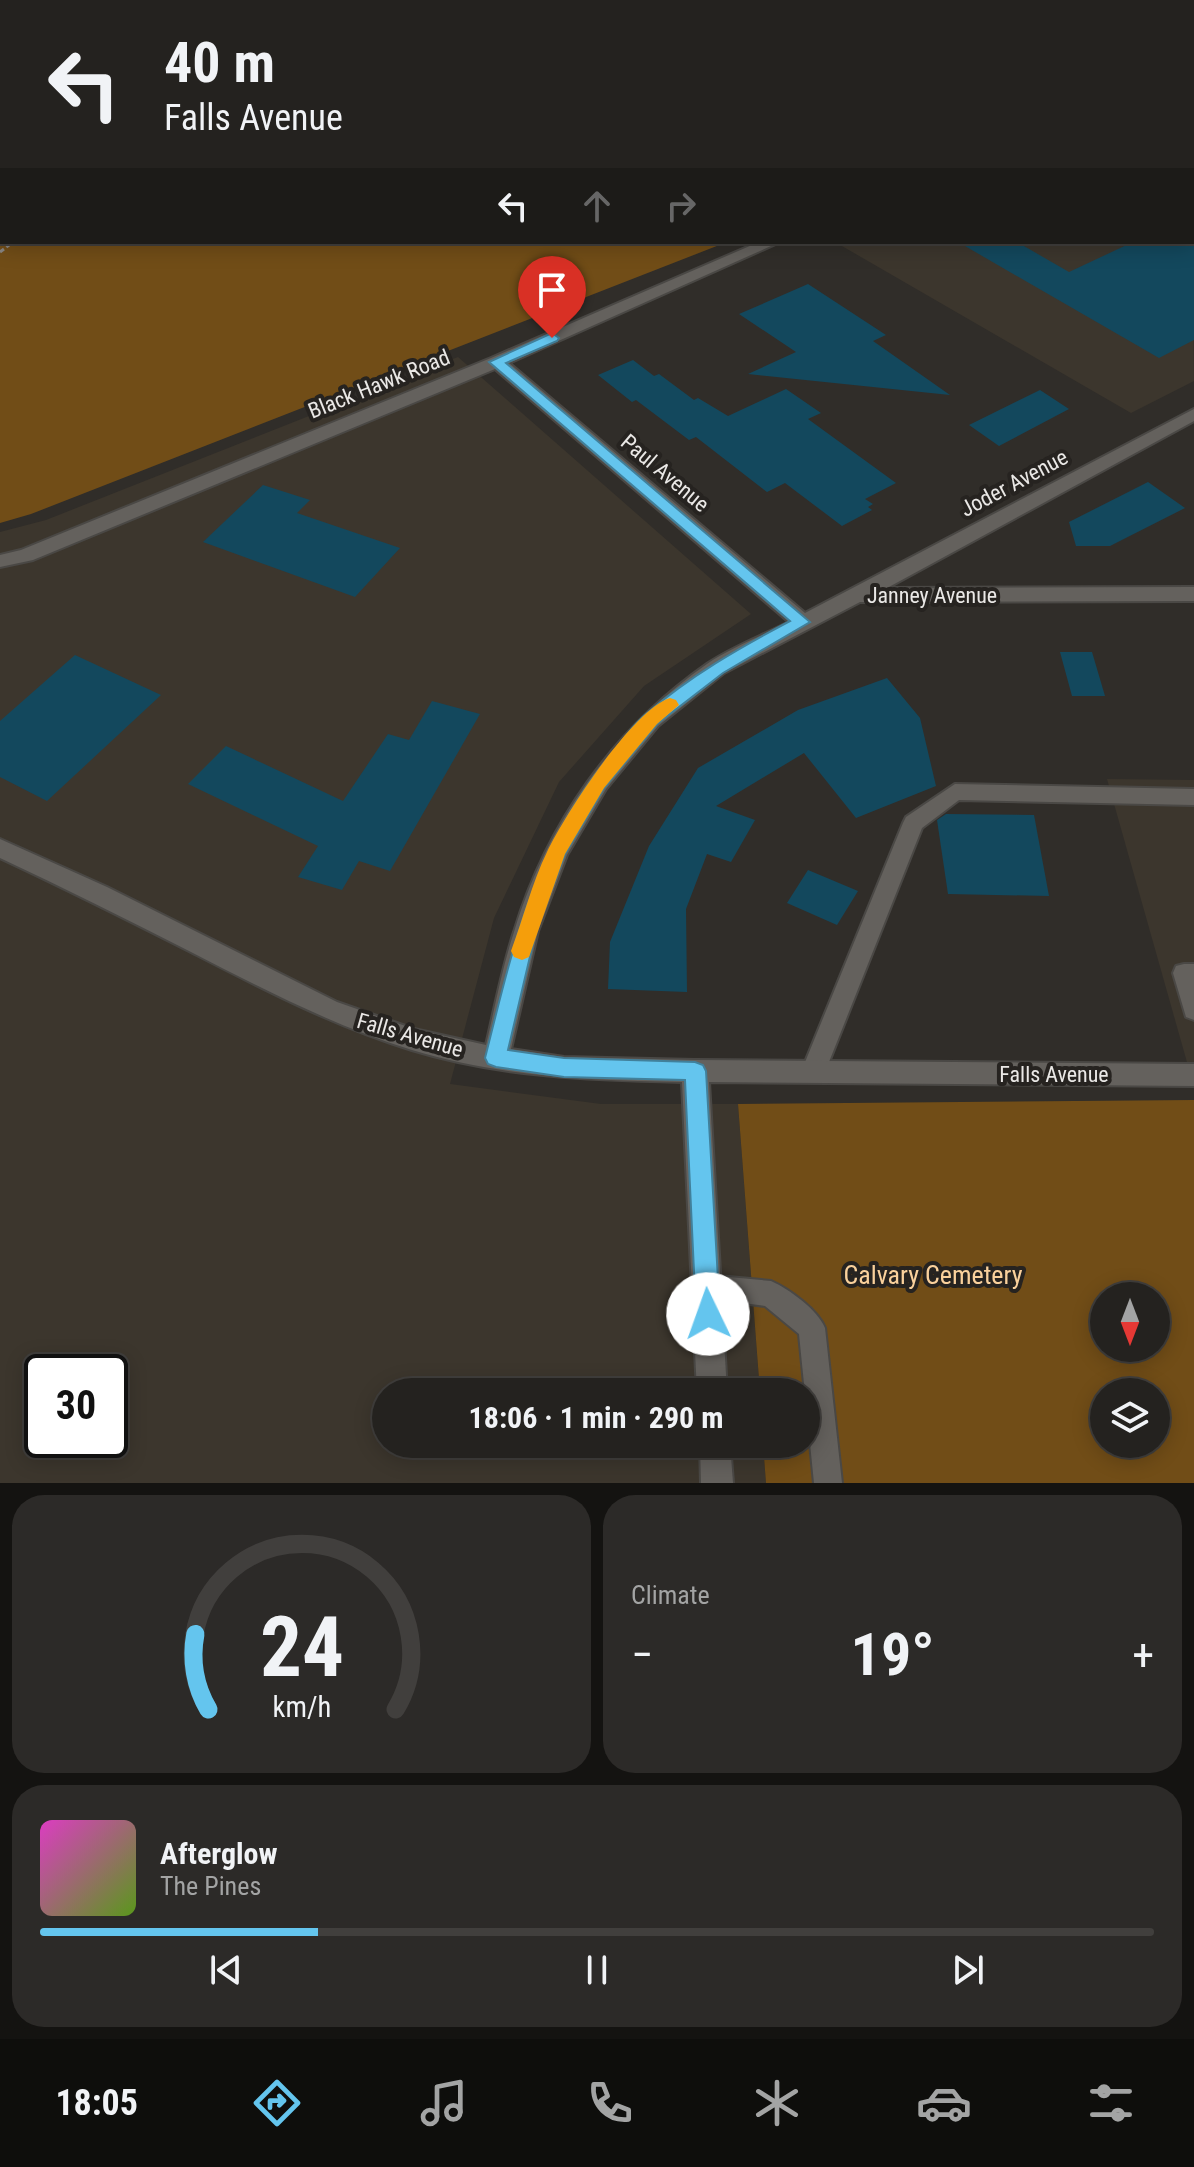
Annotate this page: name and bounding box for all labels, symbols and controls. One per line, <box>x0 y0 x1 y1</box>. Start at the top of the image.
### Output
text: 40 m <box>164 30 275 96</box>
icon: left <box>32 32 136 136</box>
text: Falls Avenue <box>164 97 343 139</box>
icon: left <box>491 184 535 228</box>
icon: ahead <box>575 184 619 228</box>
icon: right <box>659 184 703 228</box>
pin <box>518 256 586 338</box>
icon: arrive <box>530 268 574 312</box>
street label: Black Hawk Road <box>305 344 453 424</box>
street label: Paul Avenue <box>616 429 714 517</box>
street label: Joder Avenue <box>956 444 1072 522</box>
street label: Janney Avenue <box>867 583 997 608</box>
street label: Falls Avenue <box>354 1008 466 1062</box>
street label: Falls Avenue <box>999 1062 1109 1087</box>
park label: Calvary Cemetery <box>843 1260 1023 1290</box>
position arrow <box>666 1272 750 1356</box>
north arrow <box>1090 1282 1170 1362</box>
map controls <box>1090 1282 1170 1458</box>
speed limit sign: 30 <box>24 1354 128 1458</box>
button: layers <box>1090 1378 1170 1458</box>
text: 18:06 · 1 min · 290 m <box>469 1400 723 1435</box>
text: Climate <box>631 1580 710 1610</box>
text: 24 <box>259 1599 344 1696</box>
text: 19° <box>851 1619 935 1690</box>
text: − <box>631 1629 653 1681</box>
text: + <box>1132 1629 1154 1681</box>
text: km/h <box>272 1690 331 1724</box>
text: Afterglow <box>160 1836 278 1871</box>
text: The Pines <box>160 1871 261 1901</box>
icon: previous <box>204 1948 248 1992</box>
icon: pause <box>575 1948 619 1992</box>
icon: next <box>946 1948 990 1992</box>
icon: directions <box>249 2075 305 2131</box>
icon: music <box>416 2075 472 2131</box>
icon: phone <box>582 2075 638 2131</box>
icon: climate <box>749 2075 805 2131</box>
icon: car <box>916 2075 972 2131</box>
icon: filters <box>1083 2075 1139 2131</box>
text: 18:05 <box>55 2082 138 2124</box>

